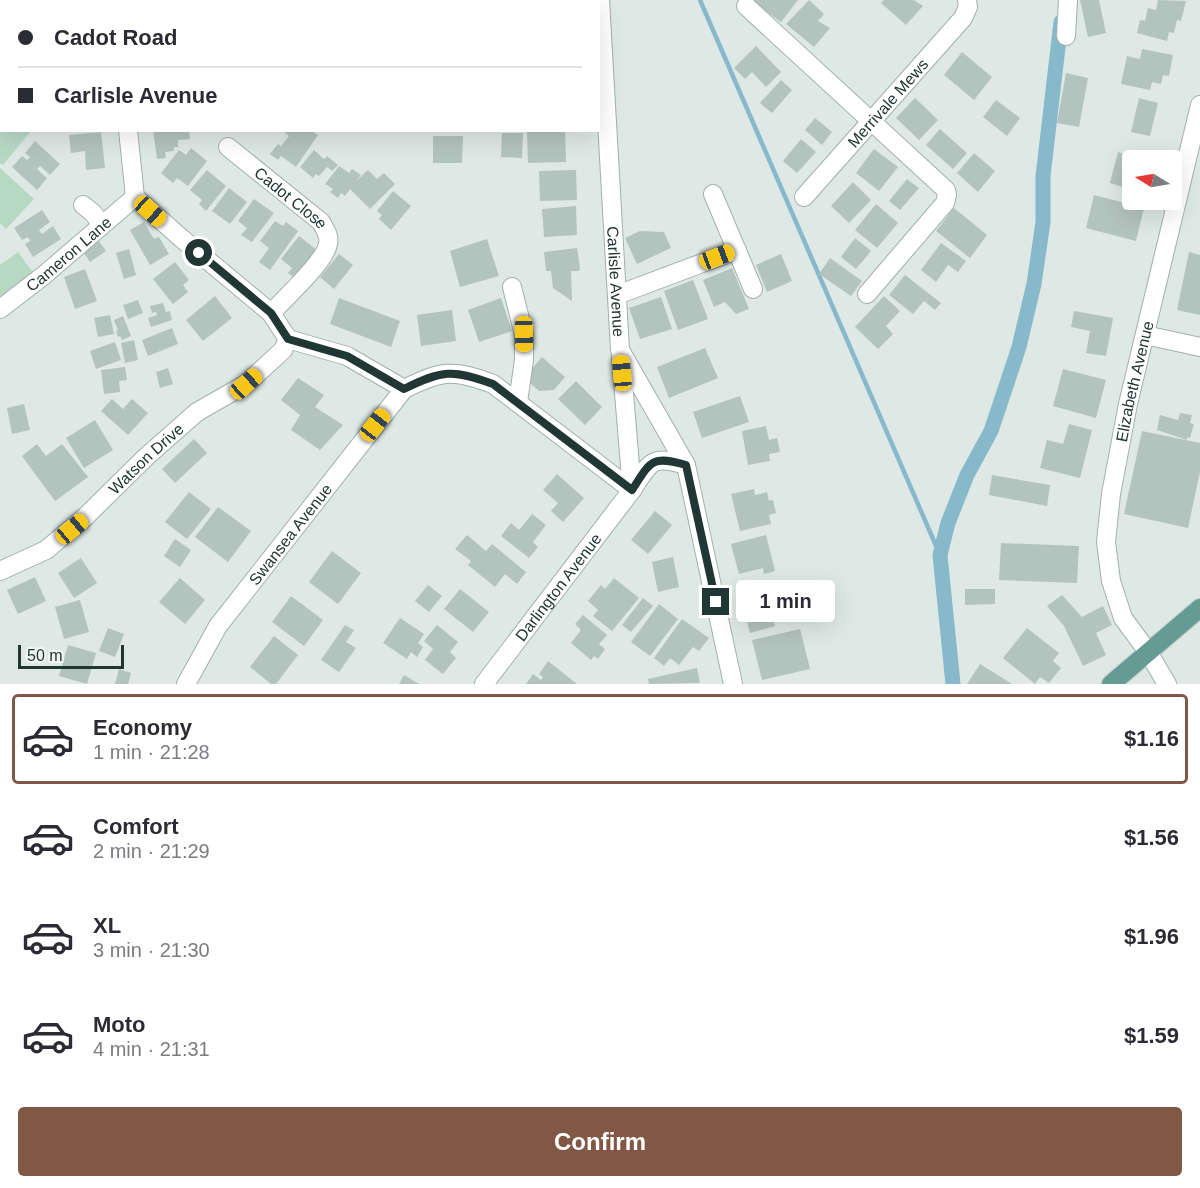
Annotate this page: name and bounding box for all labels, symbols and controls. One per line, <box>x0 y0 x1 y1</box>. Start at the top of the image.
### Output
text: Cadot Road <box>54 25 177 50</box>
street label: Merrivale Mews <box>844 55 931 150</box>
text: Carlisle Avenue <box>54 83 217 108</box>
north arrow <box>1122 150 1182 210</box>
map controls <box>1122 150 1182 210</box>
street label: Cadot Close <box>251 164 331 231</box>
car <box>131 192 169 230</box>
street label: Cameron Lane <box>23 213 114 294</box>
street label: Carlisle Avenue <box>604 226 628 338</box>
route start <box>185 239 212 266</box>
car <box>697 242 737 272</box>
car <box>515 316 533 352</box>
street label: Elizabeth Avenue <box>1113 319 1156 443</box>
car <box>611 354 633 392</box>
car <box>227 365 265 403</box>
car <box>357 405 393 445</box>
street label: Watson Drive <box>105 420 187 497</box>
street label: Swansea Avenue <box>245 480 335 588</box>
car <box>52 511 92 547</box>
street label: Darlington Avenue <box>512 530 604 644</box>
callout: 1 min <box>737 581 836 623</box>
route end <box>702 588 729 615</box>
text: 1 min <box>759 590 812 612</box>
scale bar <box>18 642 124 670</box>
text: 50 m <box>27 647 63 664</box>
icon: car <box>21 712 75 766</box>
text: Economy <box>93 715 192 740</box>
text: $1.16 <box>1124 726 1179 751</box>
text: 1 min · 21:28 <box>93 741 210 763</box>
icon: car <box>21 811 75 865</box>
text: Comfort <box>93 814 179 839</box>
text: $1.56 <box>1124 825 1179 850</box>
text: 2 min · 21:29 <box>93 840 210 862</box>
icon: car <box>21 910 75 964</box>
text: XL <box>93 913 121 938</box>
text: $1.96 <box>1124 924 1179 949</box>
text: 3 min · 21:30 <box>93 939 210 961</box>
icon: car <box>21 1009 75 1063</box>
text: Moto <box>93 1012 146 1037</box>
text: $1.59 <box>1124 1023 1179 1048</box>
text: 4 min · 21:31 <box>93 1038 210 1060</box>
button: Confirm <box>18 1107 1182 1176</box>

